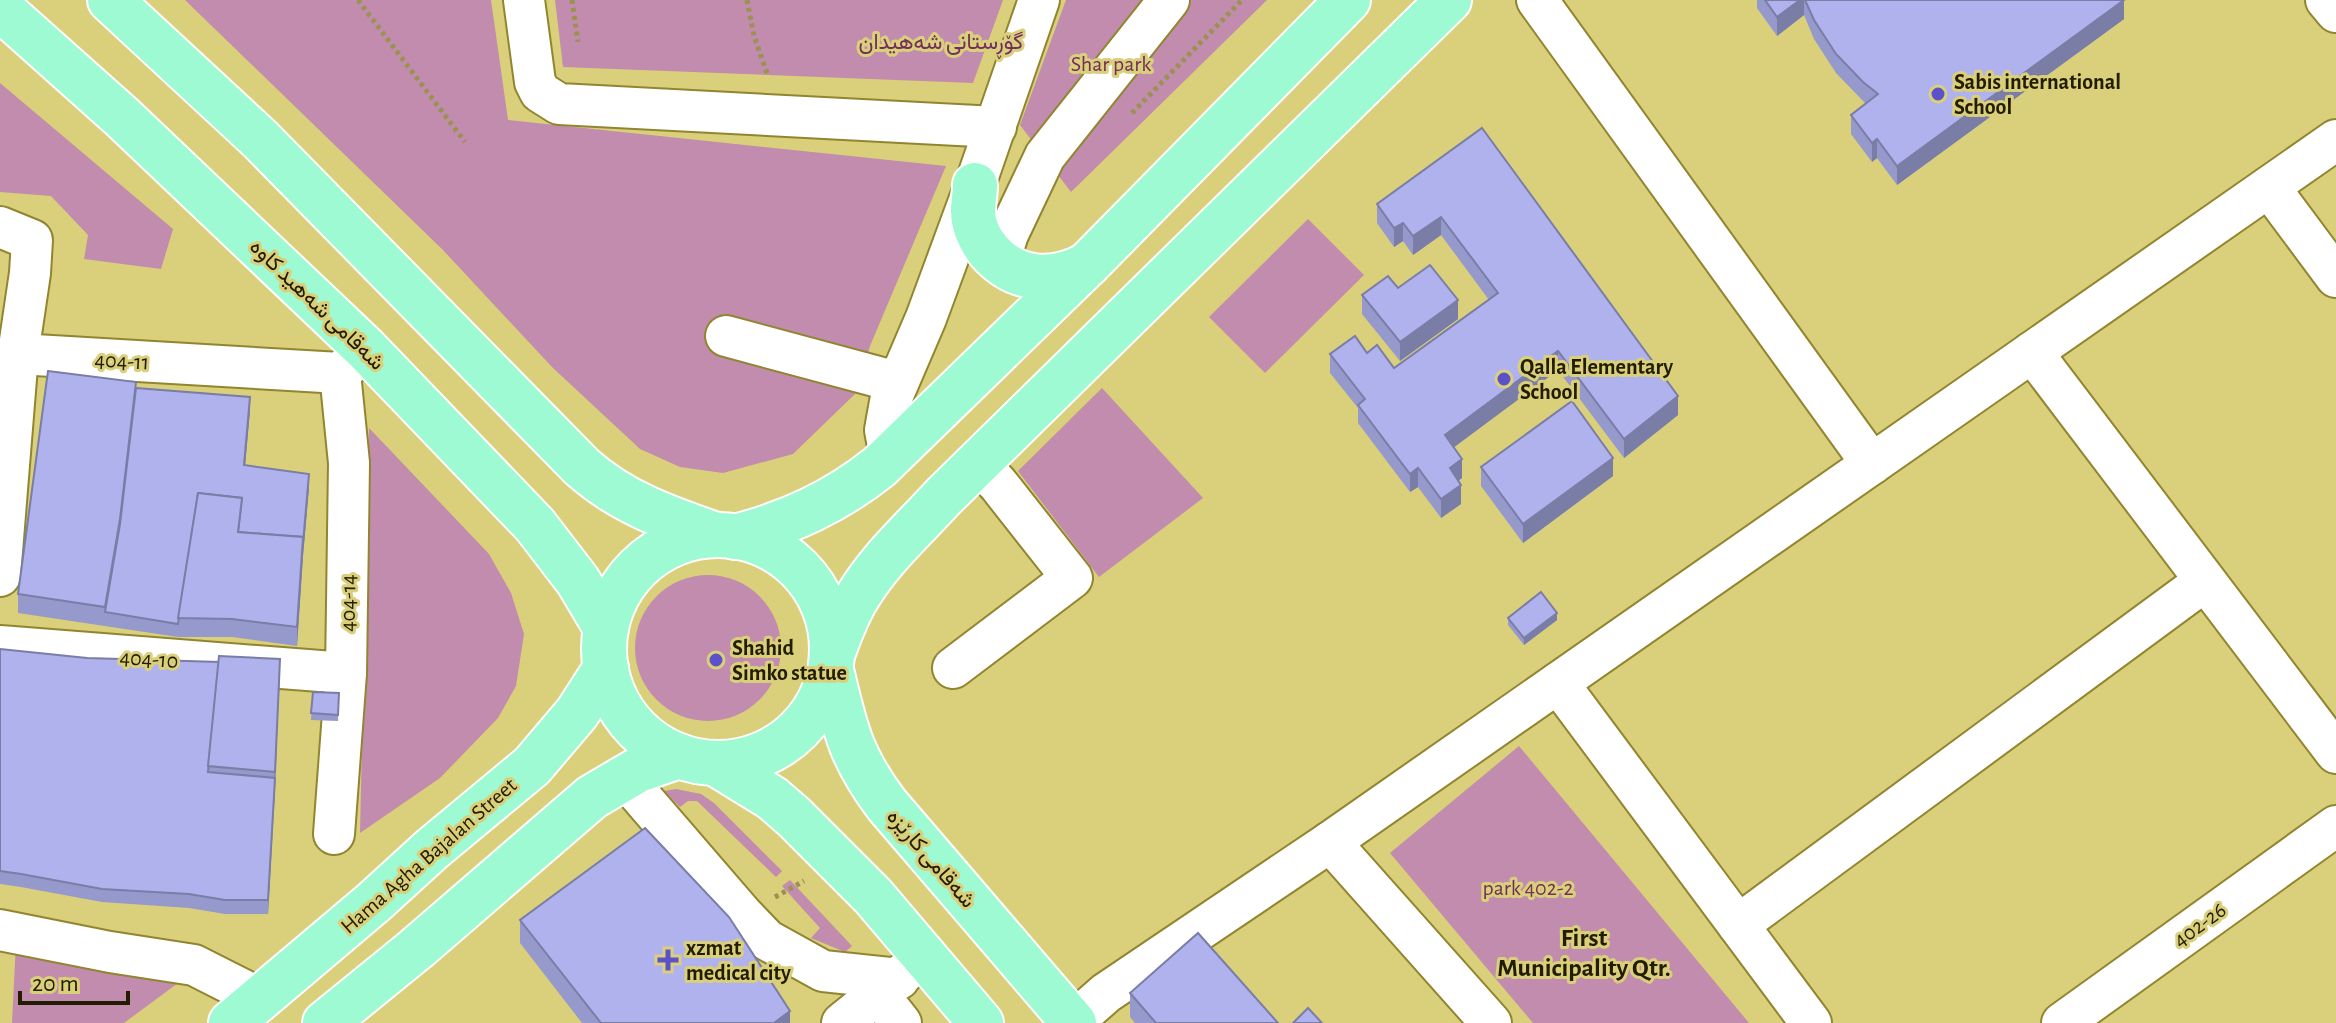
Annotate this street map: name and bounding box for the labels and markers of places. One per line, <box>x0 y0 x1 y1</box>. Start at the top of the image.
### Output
place label: Sabis international School <box>1954 71 2121 118</box>
marker: Sabis international School <box>1929 85 1947 103</box>
place label: Qalla Elementary School <box>1520 356 1673 403</box>
marker: Qalla Elementary School <box>1495 370 1513 388</box>
place label: Shahid Simko statue <box>732 637 847 684</box>
marker: Shahid Simko statue <box>707 651 725 669</box>
place label: xzmat medical city <box>686 937 791 985</box>
marker: xzmat medical city <box>657 949 679 971</box>

